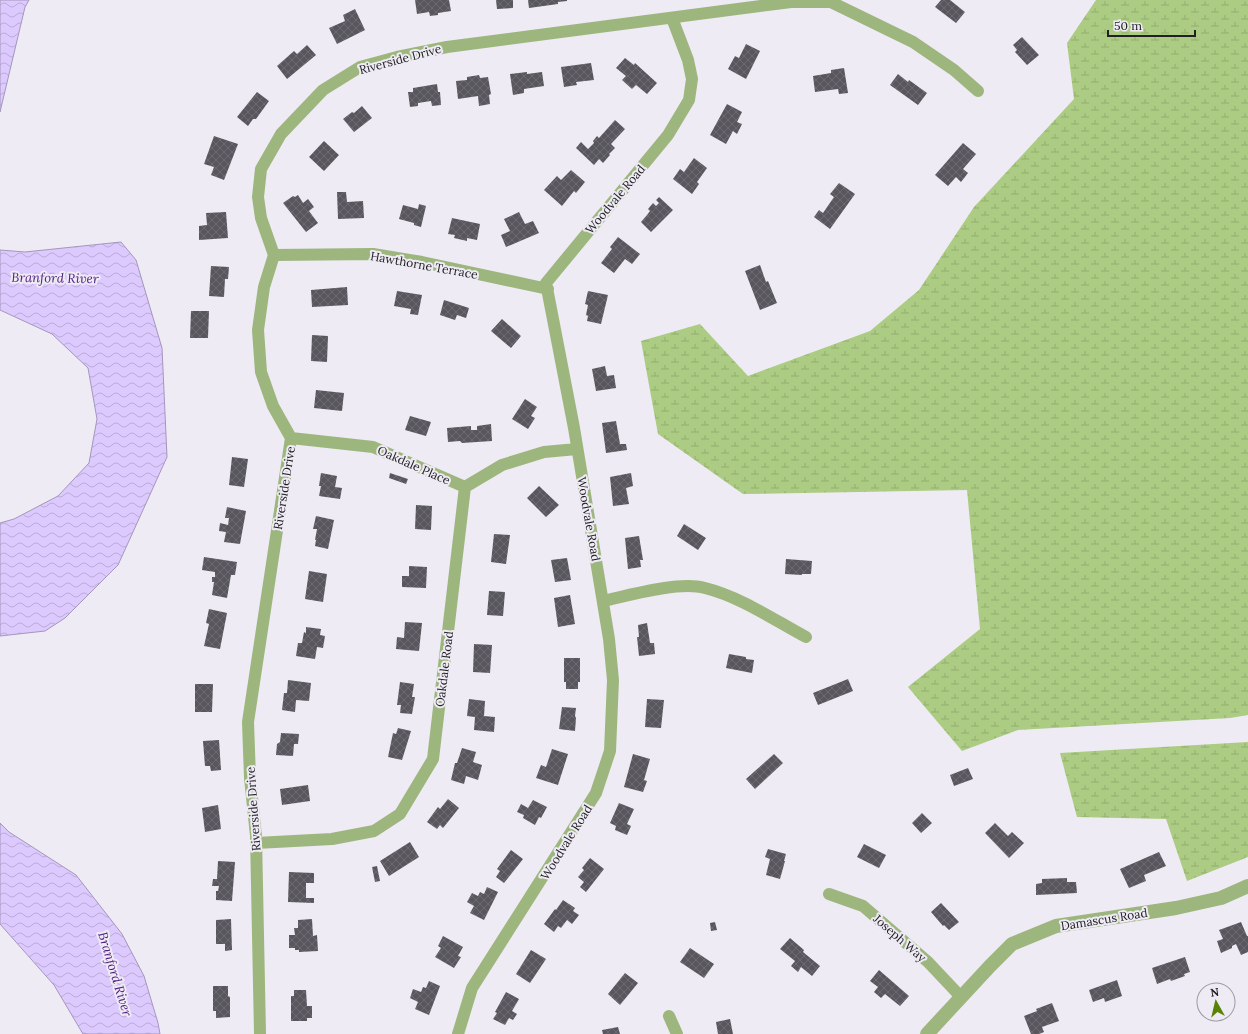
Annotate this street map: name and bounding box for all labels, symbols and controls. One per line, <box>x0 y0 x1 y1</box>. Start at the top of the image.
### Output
scale bar <box>1108 12 1195 38</box>
text: 50 m <box>1114 18 1142 33</box>
street label: Riverside Drive <box>357 41 443 77</box>
street label: Woodvale Road <box>582 161 648 237</box>
street label: Hawthorne Terrace <box>369 248 479 282</box>
water label: Branford River <box>11 269 99 287</box>
street label: Oakdale Place <box>375 442 453 488</box>
street label: Riverside Drive <box>270 445 298 531</box>
street label: Woodvale Road <box>574 476 604 562</box>
street label: Oakdale Road <box>432 630 456 708</box>
street label: Riverside Drive <box>243 766 263 852</box>
street label: Woodvale Road <box>537 802 595 882</box>
street label: Damascus Road <box>1060 905 1148 933</box>
street label: Joseph Way <box>870 910 930 965</box>
water label: Branford River <box>94 930 136 1018</box>
north arrow <box>1196 982 1236 1022</box>
text: N <box>1209 985 1220 1000</box>

